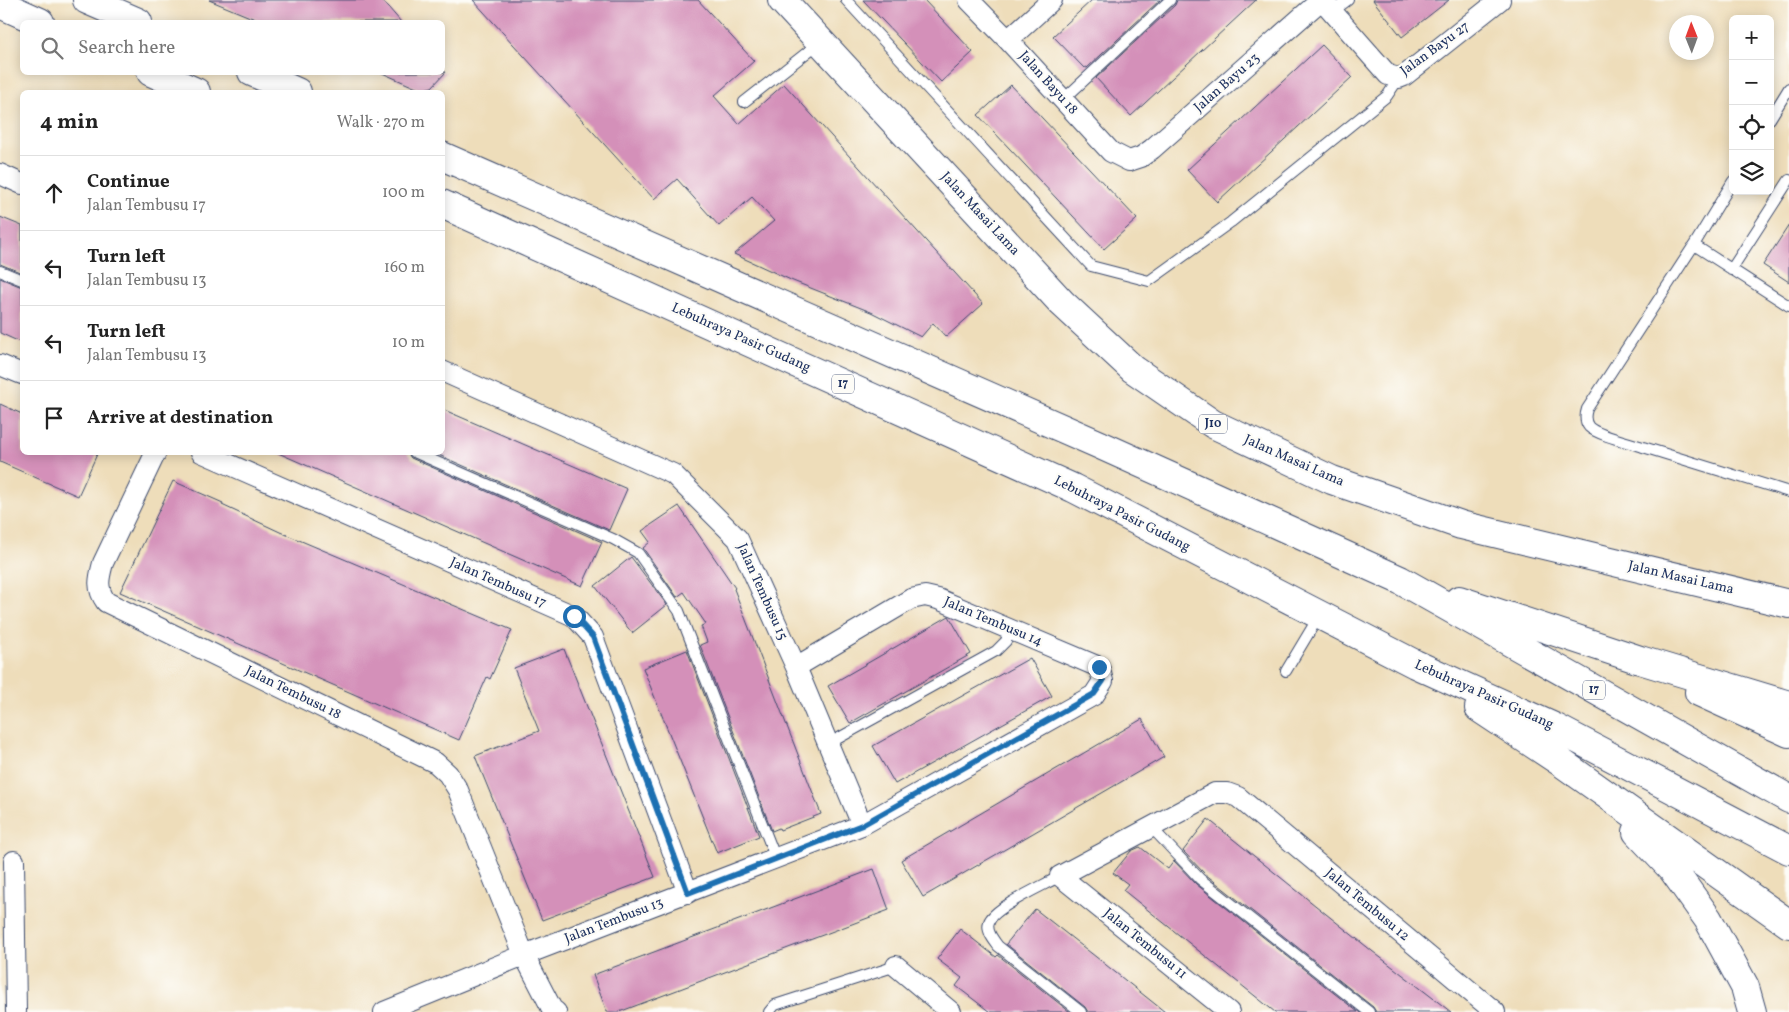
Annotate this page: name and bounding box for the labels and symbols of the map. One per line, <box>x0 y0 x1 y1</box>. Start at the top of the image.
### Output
north arrow <box>1669 15 1714 60</box>
street label: Jalan Bayu 27 <box>1396 17 1474 81</box>
street label: Jalan Bayu 18 <box>1014 47 1082 119</box>
street label: Jalan Bayu 23 <box>1190 49 1264 117</box>
street label: Jalan Masai Lama <box>936 168 1024 260</box>
street label: Lebuhraya Pasir Gudang <box>668 299 814 377</box>
road number: 17 <box>832 374 854 394</box>
road number: J10 <box>1199 414 1227 434</box>
street label: Jalan Masai Lama <box>1241 430 1347 492</box>
street label: Lebuhraya Pasir Gudang <box>1051 471 1193 557</box>
street label: Jalan Tembusu 15 <box>732 541 792 643</box>
street label: Jalan Tembusu 17 <box>447 553 550 613</box>
street label: Jalan Masai Lama <box>1626 557 1736 599</box>
street label: Jalan Tembusu 14 <box>941 593 1045 651</box>
route start <box>563 605 586 628</box>
route end <box>1088 656 1111 679</box>
street label: Lebuhraya Pasir Gudang <box>1411 656 1557 734</box>
street label: Jalan Tembusu 18 <box>242 662 344 724</box>
road number: 17 <box>1583 680 1605 700</box>
street label: Jalan Tembusu 12 <box>1321 864 1413 946</box>
street label: Jalan Tembusu 13 <box>562 893 666 949</box>
street label: Jalan Tembusu 11 <box>1099 904 1191 984</box>

